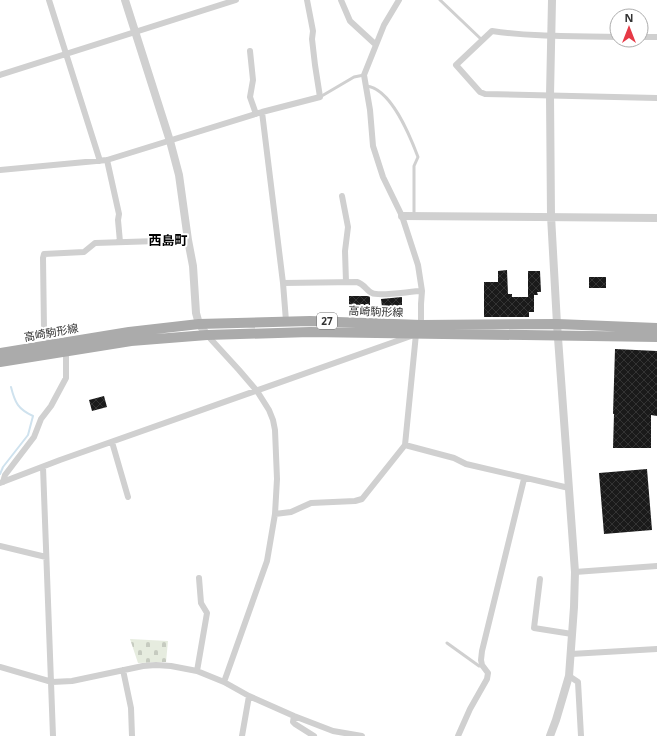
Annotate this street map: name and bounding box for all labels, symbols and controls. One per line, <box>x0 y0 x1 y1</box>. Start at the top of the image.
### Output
north arrow <box>609 8 649 48</box>
text: N <box>625 10 633 25</box>
district label: 西島町 <box>148 231 188 249</box>
street label: 高崎駒形線 <box>348 303 404 319</box>
road number: 27 <box>317 313 337 329</box>
street label: 高崎駒形線 <box>23 320 79 344</box>

